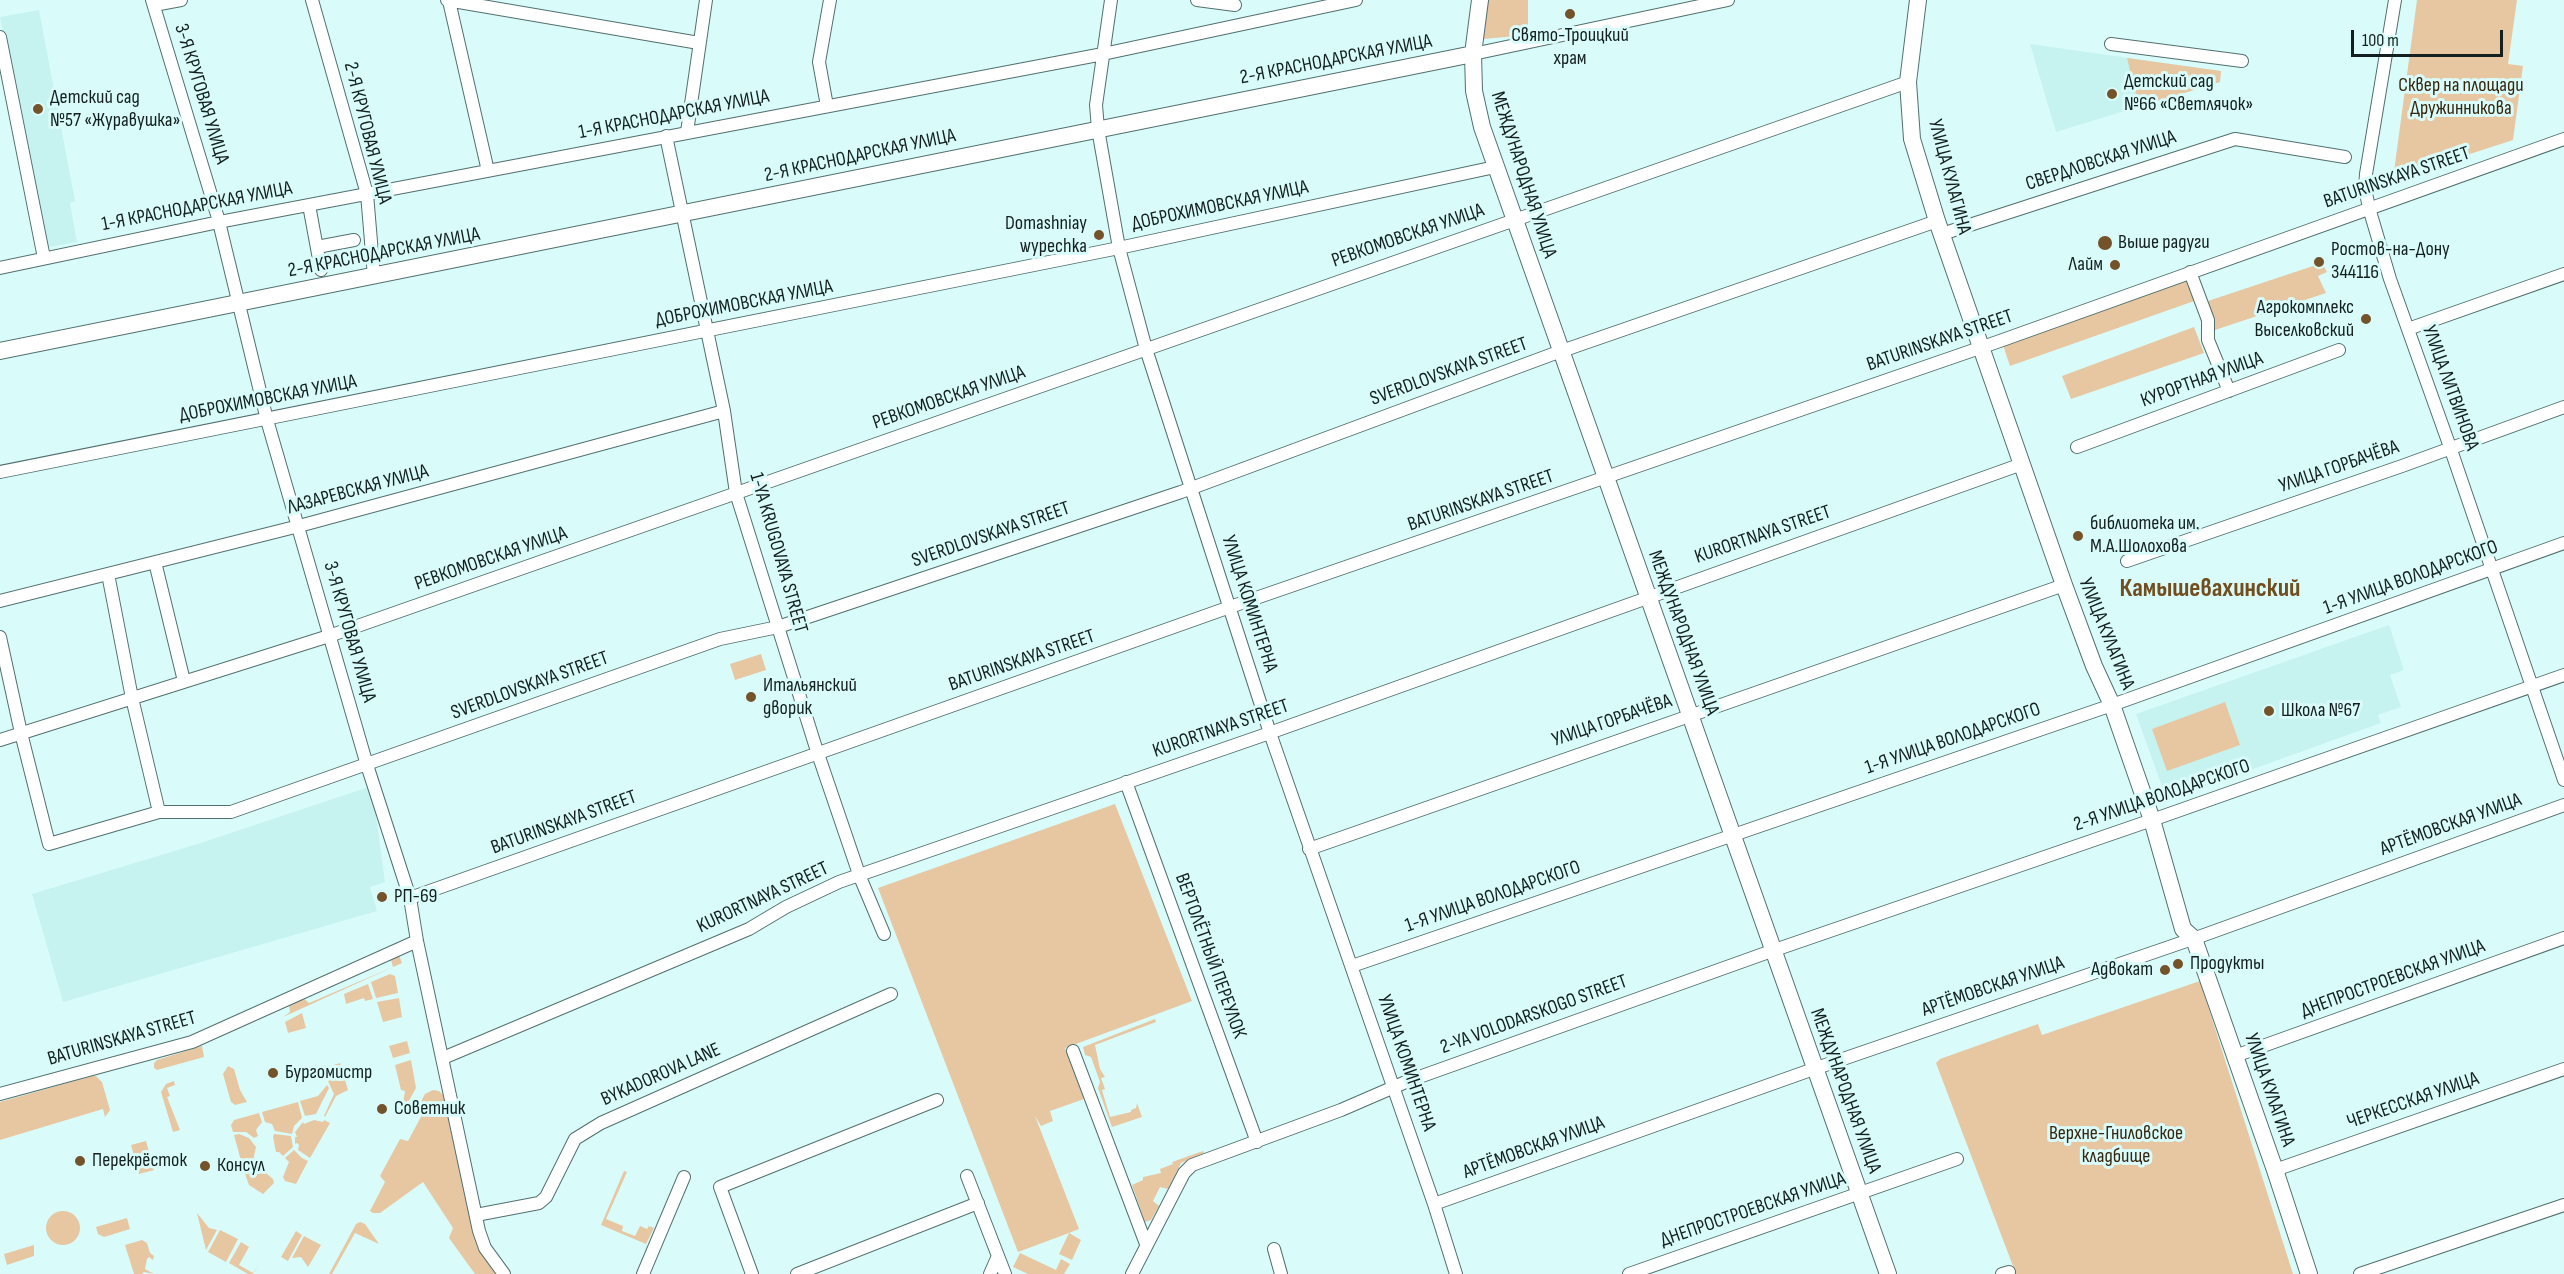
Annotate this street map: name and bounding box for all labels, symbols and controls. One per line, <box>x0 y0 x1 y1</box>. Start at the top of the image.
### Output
marker: Свято-Троицкий храм <box>1563 7 1577 21</box>
scale bar <box>2354 18 2506 56</box>
street label: 3-Я КРУГОВАЯ УЛИЦА <box>168 21 234 167</box>
place label: Свято-Троицкий храм <box>1511 24 1629 71</box>
street label: 2-Я КРАСНОДАРСКАЯ УЛИЦА <box>1238 30 1434 90</box>
text: 100 m <box>2362 30 2399 51</box>
street label: 2-Я КРУГОВАЯ УЛИЦА <box>338 60 396 206</box>
place label: Детский сад №66 «Светлячок» <box>2124 70 2253 117</box>
park label: Сквер на площади Дружинникова <box>2398 74 2524 121</box>
street label: 1-Я КРАСНОДАРСКАЯ УЛИЦА <box>577 85 771 145</box>
place label: Детский сад №57 «Журавушка» <box>50 86 180 133</box>
marker: Детский сад №66 «Светлячок» <box>2105 87 2119 101</box>
street label: МЕЖДУНАРОДНАЯ УЛИЦА <box>1485 89 1561 261</box>
marker: Детский сад №57 «Журавушка» <box>31 102 45 116</box>
street label: УЛИЦА КУЛАГИНА <box>1922 117 1976 237</box>
street label: 2-Я КРАСНОДАРСКАЯ УЛИЦА <box>762 124 958 188</box>
street label: СВЕРДЛОВСКАЯ УЛИЦА <box>2023 125 2179 197</box>
street label: BATURINSKAYA STREET <box>2321 142 2473 214</box>
street label: ДОБРОХИМОВСКАЯ УЛИЦА <box>1129 176 1311 236</box>
street label: 1-Я КРАСНОДАРСКАЯ УЛИЦА <box>100 177 294 237</box>
street label: РЕВКОМОВСКАЯ УЛИЦА <box>1329 199 1487 273</box>
place label: Domashniay wypechka <box>1005 212 1087 259</box>
street label: 2-Я КРАСНОДАРСКАЯ УЛИЦА <box>286 223 482 283</box>
marker: Domashniay wypechka <box>1092 228 1106 242</box>
place label: Выше радуги <box>2118 231 2210 255</box>
marker: Выше радуги <box>2096 234 2114 252</box>
place label: Ростов-на-Дону 344116 <box>2331 238 2450 285</box>
place label: Лайм <box>2068 253 2103 277</box>
marker: Ростов-на-Дону 344116 <box>2312 255 2326 269</box>
marker: Лайм <box>2108 258 2122 272</box>
street label: ДОБРОХИМОВСКАЯ УЛИЦА <box>653 275 835 333</box>
place label: Агрокомплекс Выселковский <box>2254 296 2354 343</box>
street label: BATURINSKAYA STREET <box>1864 305 2016 377</box>
marker: Агрокомплекс Выселковский <box>2359 312 2373 326</box>
street label: УЛИЦА ЛИТВИНОВА <box>2416 322 2484 454</box>
street label: SVERDLOVSKAYA STREET <box>1367 332 1531 412</box>
street label: КУРОРТНАЯ УЛИЦА <box>2138 347 2266 413</box>
street label: РЕВКОМОВСКАЯ УЛИЦА <box>870 361 1028 435</box>
street label: ДОБРОХИМОВСКАЯ УЛИЦА <box>177 370 359 428</box>
street label: УЛИЦА ГОРБАЧЁВА <box>2276 435 2402 499</box>
street label: ЛАЗАРЕВСКАЯ УЛИЦА <box>285 460 431 520</box>
street label: BATURINSKAYA STREET <box>1405 465 1557 537</box>
street label: 1-YA KRUGOVAYA STREET <box>744 470 812 636</box>
street label: SVERDLOVSKAYA STREET <box>909 497 1073 573</box>
street label: KURORTNAYA STREET <box>1692 500 1834 570</box>
place label: библиотека им. М.А.Шолохова <box>2090 512 2200 559</box>
street label: РЕВКОМОВСКАЯ УЛИЦА <box>412 522 570 596</box>
marker: библиотека им. М.А.Шолохова <box>2071 529 2085 543</box>
street label: УЛИЦА КОМИНТЕРНА <box>1216 533 1282 675</box>
street label: 1-Я УЛИЦА ВОЛОДАРСКОГО <box>2321 535 2501 621</box>
street label: МЕЖДУНАРОДНАЯ УЛИЦА <box>1642 547 1724 719</box>
street label: 3-Я КРУГОВАЯ УЛИЦА <box>317 559 381 705</box>
district label: Камышевахинский <box>2120 573 2300 605</box>
street label: УЛИЦА КУЛАГИНА <box>2073 575 2139 693</box>
street label: BATURINSKAYA STREET <box>946 625 1098 697</box>
street label: SVERDLOVSKAYA STREET <box>448 646 612 726</box>
place label: Итальянский дворик <box>763 674 857 721</box>
street label: УЛИЦА ГОРБАЧЁВА <box>1549 689 1675 753</box>
marker: Итальянский дворик <box>744 690 758 704</box>
street label: KURORTNAYA STREET <box>1150 694 1292 764</box>
street label: 1-Я УЛИЦА ВОЛОДАРСКОГО <box>1862 698 2044 780</box>
place label: Школа №67 <box>2281 699 2360 723</box>
marker: Школа №67 <box>2262 704 2276 718</box>
street label: 2-Я УЛИЦА ВОЛОДАРСКОГО <box>2071 755 2253 837</box>
street label: BATURINSKAYA STREET <box>488 786 640 860</box>
street label: АРТЁМОВСКАЯ УЛИЦА <box>2377 788 2525 862</box>
street label: 1-Я УЛИЦА ВОЛОДАРСКОГО <box>1402 856 1584 938</box>
street label: KURORTNAYA STREET <box>693 857 833 939</box>
street label: ВЕРТОЛЁТНЫЙ ПЕРЕУЛОК <box>1169 870 1251 1042</box>
place label: РП-69 <box>394 885 437 909</box>
marker: РП-69 <box>375 890 389 904</box>
street label: ДНЕПРОСТРОЕВСКАЯ УЛИЦА <box>2298 934 2488 1024</box>
street label: АРТЁМОВСКАЯ УЛИЦА <box>1919 951 2067 1023</box>
place label: Продукты <box>2190 952 2265 976</box>
marker: Продукты <box>2171 957 2185 971</box>
place label: Адвокат <box>2091 958 2153 982</box>
marker: Адвокат <box>2158 963 2172 977</box>
street label: 2-YA VOLODARSKOGO STREET <box>1437 970 1631 1060</box>
street label: УЛИЦА КОМИНТЕРНА <box>1371 992 1441 1134</box>
street label: МЕЖДУНАРОДНАЯ УЛИЦА <box>1804 1005 1886 1177</box>
street label: BATURINSKAYA STREET <box>45 1006 199 1072</box>
street label: УЛИЦА КУЛАГИНА <box>2238 1030 2300 1150</box>
street label: BYKADOROVA LANE <box>598 1038 724 1112</box>
place label: Бургомистр <box>285 1061 372 1085</box>
marker: Бургомистр <box>266 1066 280 1080</box>
street label: ЧЕРКЕССКАЯ УЛИЦА <box>2344 1067 2482 1135</box>
place label: Советник <box>394 1097 465 1121</box>
marker: Советник <box>375 1102 389 1116</box>
street label: АРТЁМОВСКАЯ УЛИЦА <box>1460 1111 1608 1185</box>
park label: Верхне-Гниловское кладбище <box>2049 1122 2183 1169</box>
place label: Перекрёсток <box>92 1149 187 1173</box>
marker: Перекрёсток <box>73 1154 87 1168</box>
place label: Консул <box>217 1154 265 1178</box>
marker: Консул <box>198 1159 212 1173</box>
street label: ДНЕПРОСТРОЕВСКАЯ УЛИЦА <box>1657 1167 1849 1253</box>

